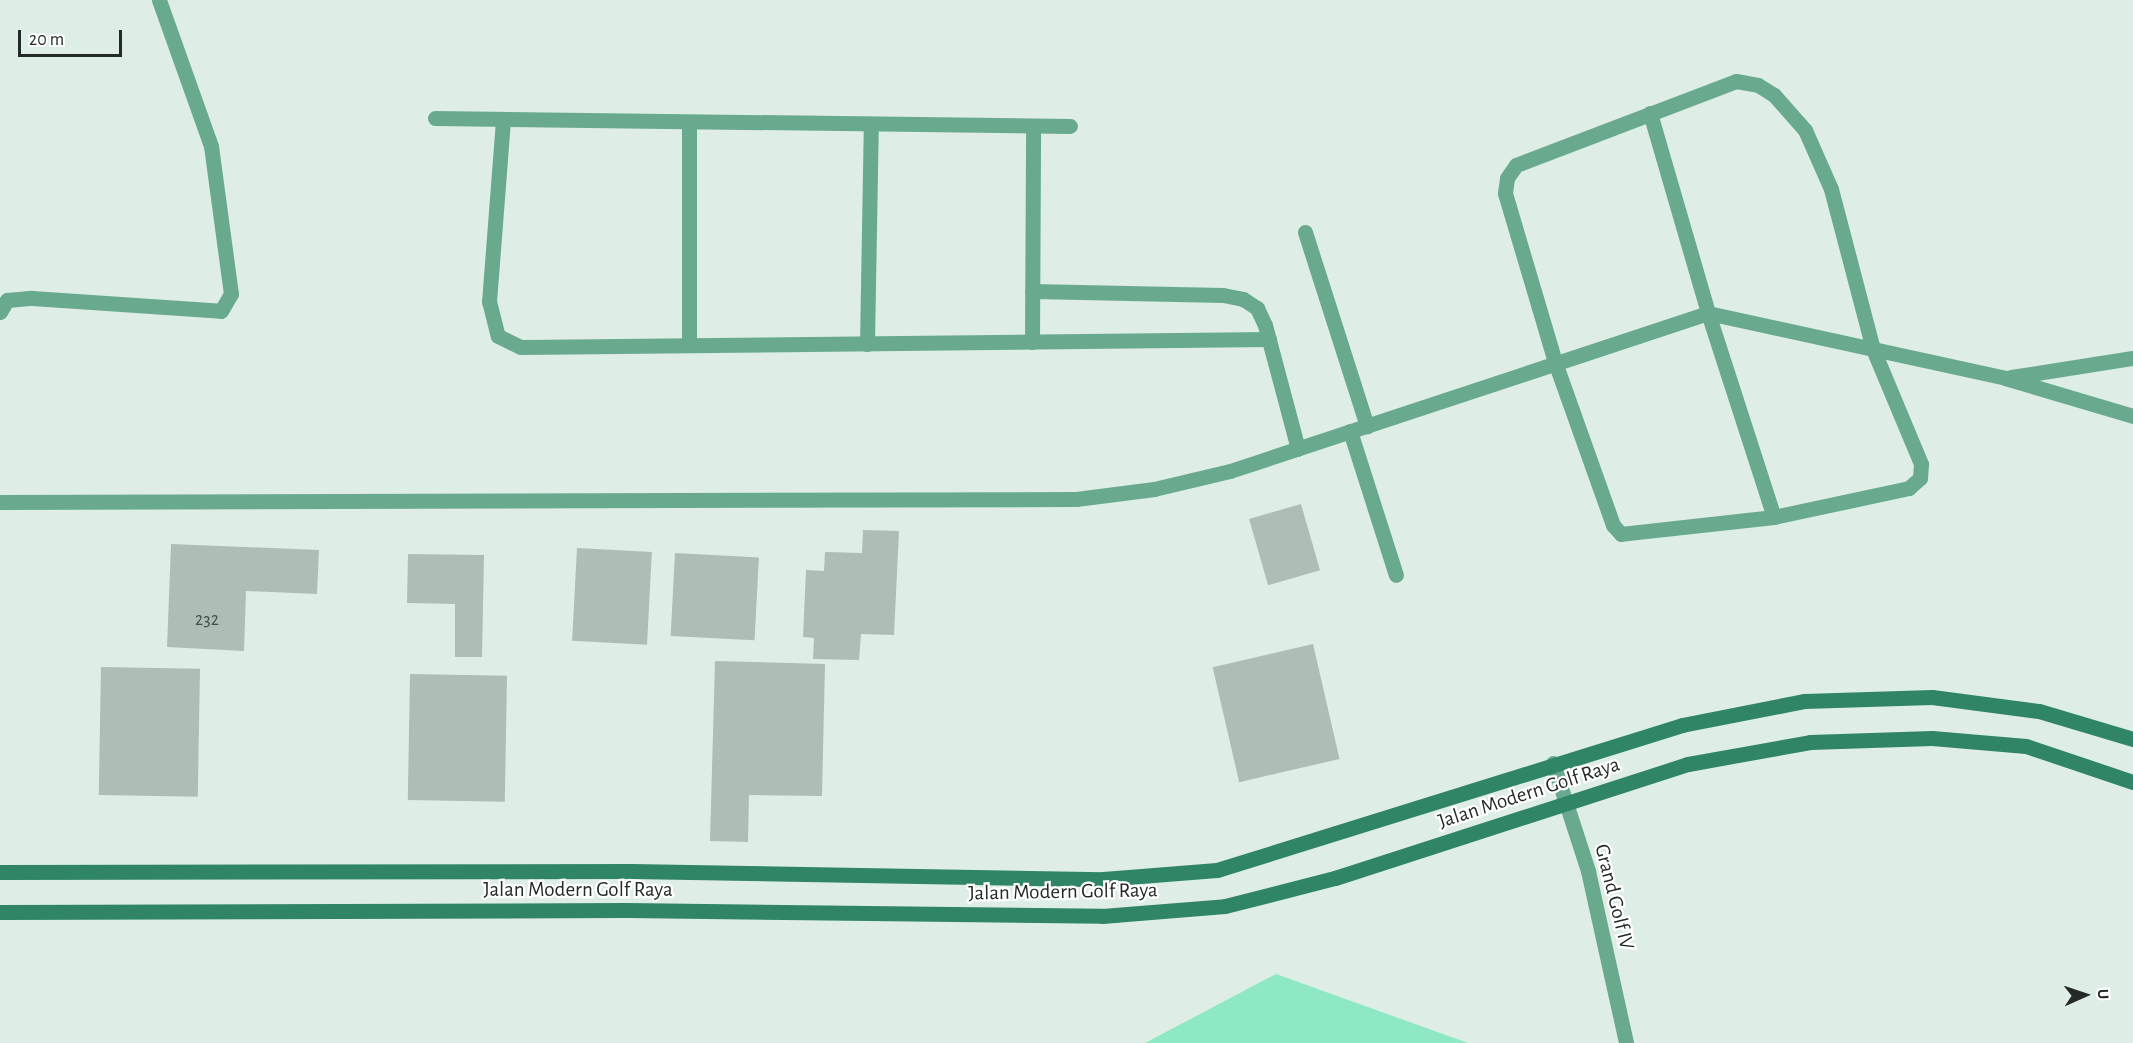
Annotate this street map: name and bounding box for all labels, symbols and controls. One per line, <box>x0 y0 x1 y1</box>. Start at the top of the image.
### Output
scale bar <box>21 18 124 56</box>
text: 20 m <box>29 31 64 49</box>
house number: 232 <box>195 609 219 631</box>
street label: Jalan Modern Golf Raya <box>1435 752 1623 834</box>
street label: Grand Golf IV <box>1589 842 1639 952</box>
street label: Jalan Modern Golf Raya <box>483 877 673 903</box>
street label: Jalan Modern Golf Raya <box>968 878 1158 906</box>
north arrow <box>2055 965 2115 1025</box>
text: U <box>2095 989 2111 1000</box>

